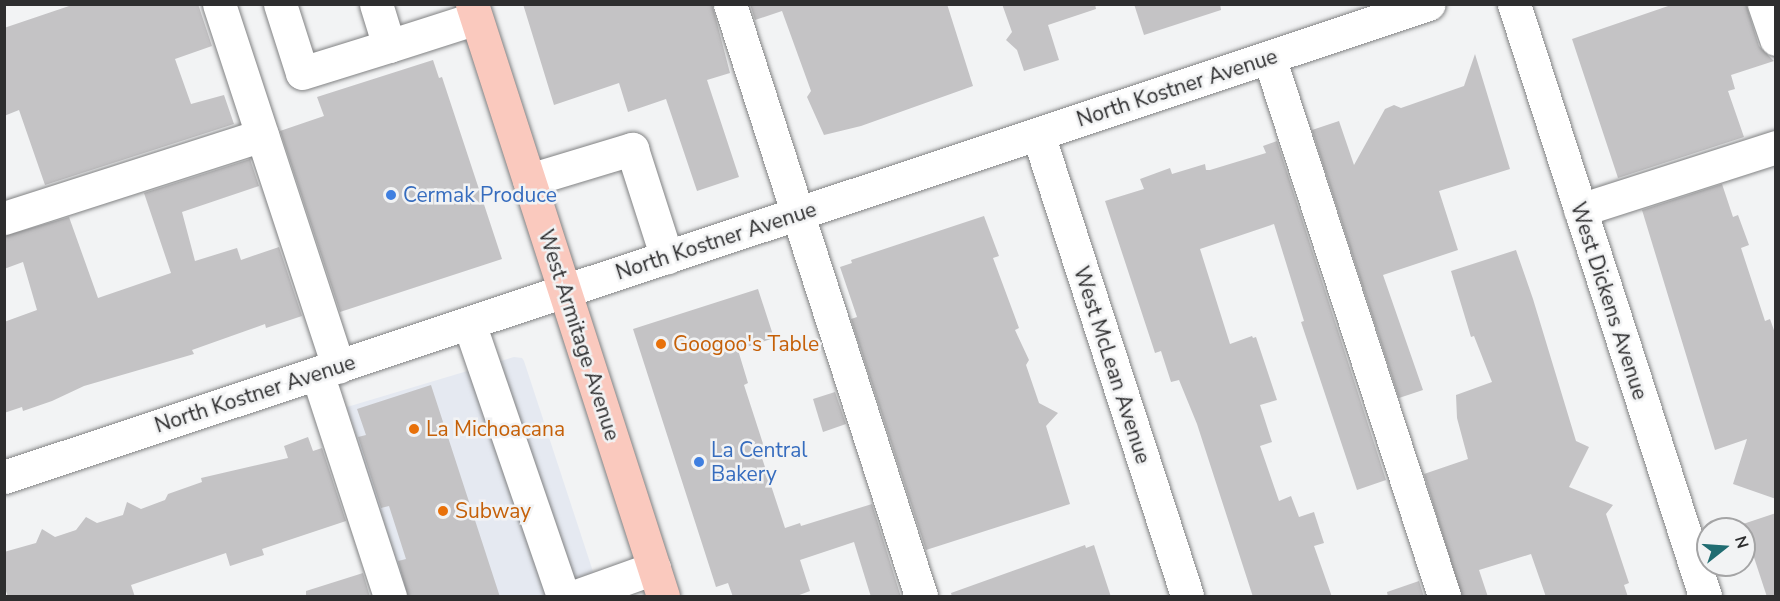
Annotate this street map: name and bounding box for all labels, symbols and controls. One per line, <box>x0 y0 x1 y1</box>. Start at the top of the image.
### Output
street label: North Kostner Avenue <box>1074 44 1280 132</box>
place label: Cermak Produce <box>403 182 557 208</box>
marker: Cermak Produce <box>384 188 398 202</box>
street label: North Kostner Avenue <box>613 197 819 285</box>
street label: West Dickens Avenue <box>1565 199 1653 403</box>
street label: West Armitage Avenue <box>533 226 625 444</box>
street label: West McLean Avenue <box>1068 263 1156 467</box>
place label: Googoo's Table <box>673 331 819 357</box>
marker: Googoo's Table <box>654 337 668 351</box>
street label: North Kostner Avenue <box>152 350 358 438</box>
place label: La Michoacana <box>426 416 565 442</box>
marker: La Michoacana <box>407 422 421 436</box>
place label: La Central Bakery <box>711 437 808 487</box>
marker: La Central Bakery <box>692 455 706 469</box>
place label: Subway <box>455 498 531 524</box>
marker: Subway <box>436 504 450 518</box>
north arrow <box>1696 517 1756 577</box>
text: N <box>1729 533 1754 551</box>

